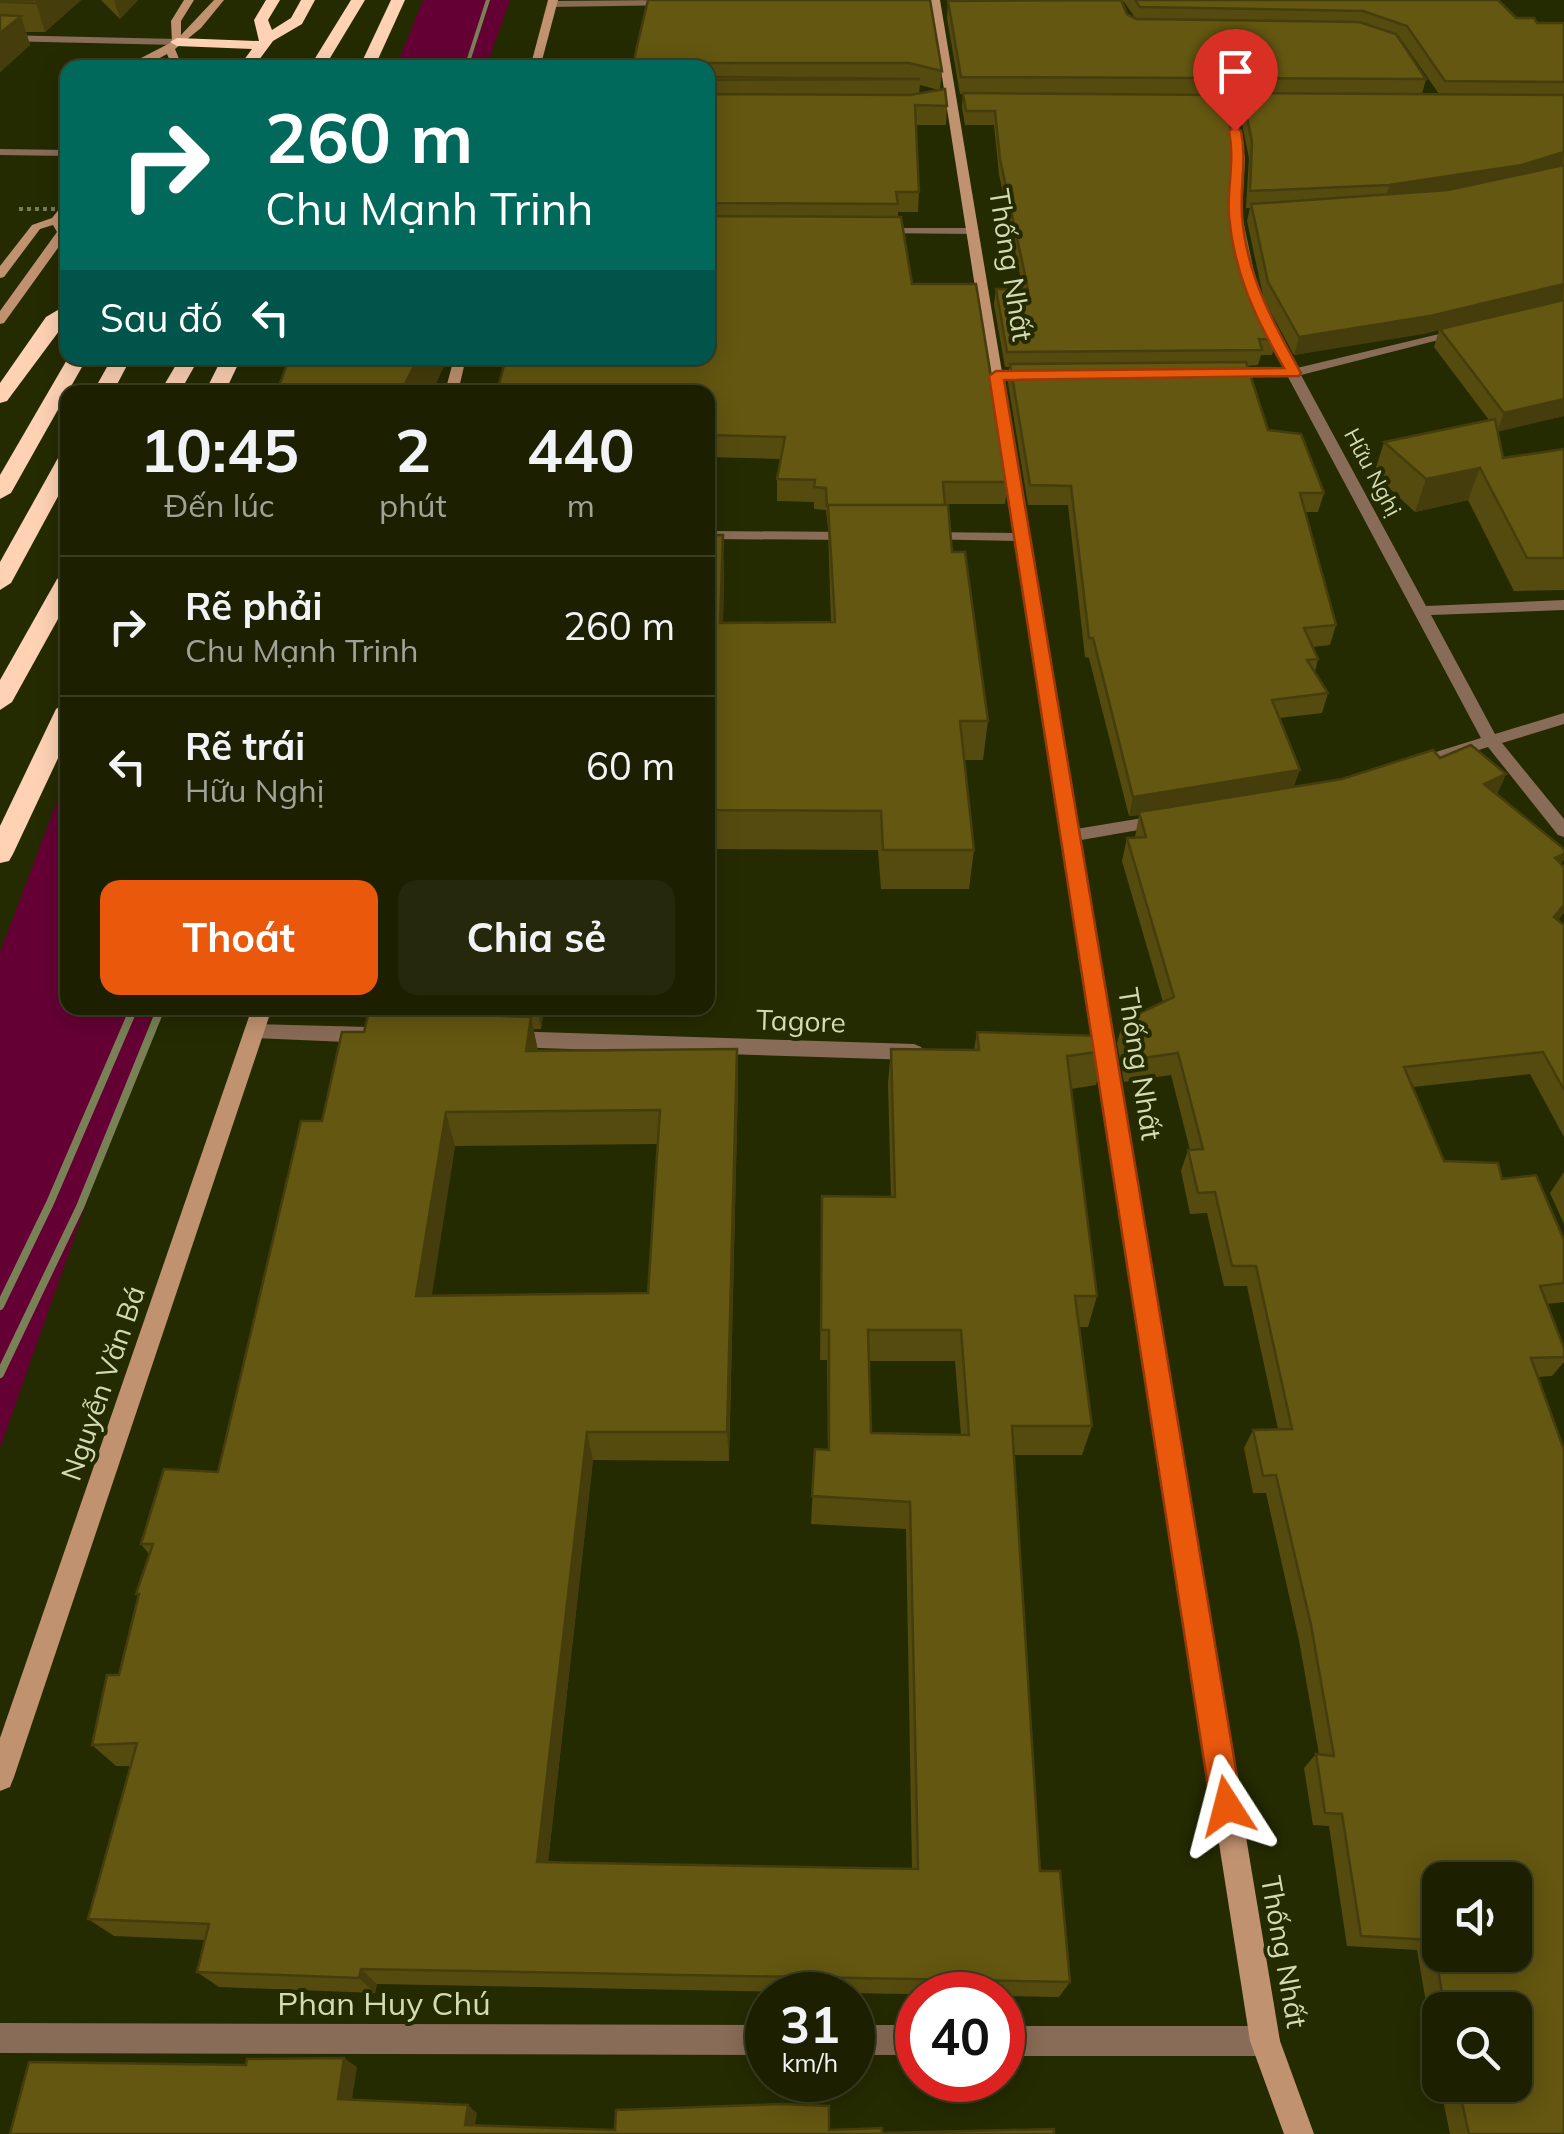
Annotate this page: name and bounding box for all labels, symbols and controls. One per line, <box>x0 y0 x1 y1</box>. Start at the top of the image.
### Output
pin <box>1193 29 1278 132</box>
icon: arrive <box>1208 44 1263 99</box>
text: 260 m <box>265 93 473 181</box>
icon: right <box>100 100 230 230</box>
text: Chu Mạnh Trinh <box>265 180 593 236</box>
street label: Thống Nhất <box>982 186 1041 344</box>
icon: left <box>243 290 298 345</box>
text: Sau đó <box>100 294 223 342</box>
text: 10:45 <box>140 412 299 487</box>
text: 2 <box>395 412 431 487</box>
text: 440 <box>527 412 635 487</box>
street label: Hữu Nghị <box>1338 423 1408 521</box>
text: Đến lúc <box>164 485 275 525</box>
text: phút <box>379 485 447 525</box>
text: m <box>567 485 595 525</box>
text: Rẽ phải <box>185 582 322 630</box>
icon: right <box>100 599 155 654</box>
text: 260 m <box>563 602 675 650</box>
text: Chu Mạnh Trinh <box>185 630 419 670</box>
text: Rẽ trái <box>185 722 305 770</box>
icon: left <box>100 739 155 794</box>
text: 60 m <box>586 742 675 790</box>
text: Hữu Nghị <box>185 770 324 810</box>
button: Thoát <box>100 880 378 995</box>
button: Chia sẻ <box>398 880 675 995</box>
street label: Thống Nhất <box>1111 985 1170 1143</box>
street label: Tagore <box>756 1001 846 1040</box>
street label: Nguyễn Văn Bá <box>53 1281 152 1485</box>
position arrow <box>1175 1754 1279 1858</box>
map controls <box>1422 1862 1532 2102</box>
button: sound <box>1422 1862 1532 1972</box>
street label: Thống Nhất <box>1254 1873 1315 2031</box>
speed limit sign: 40 <box>895 1972 1025 2102</box>
street label: Phan Huy Chú <box>277 1983 491 2023</box>
button: search <box>1422 1992 1532 2102</box>
text: 31 <box>780 1993 840 2056</box>
text: km/h <box>782 2047 838 2078</box>

